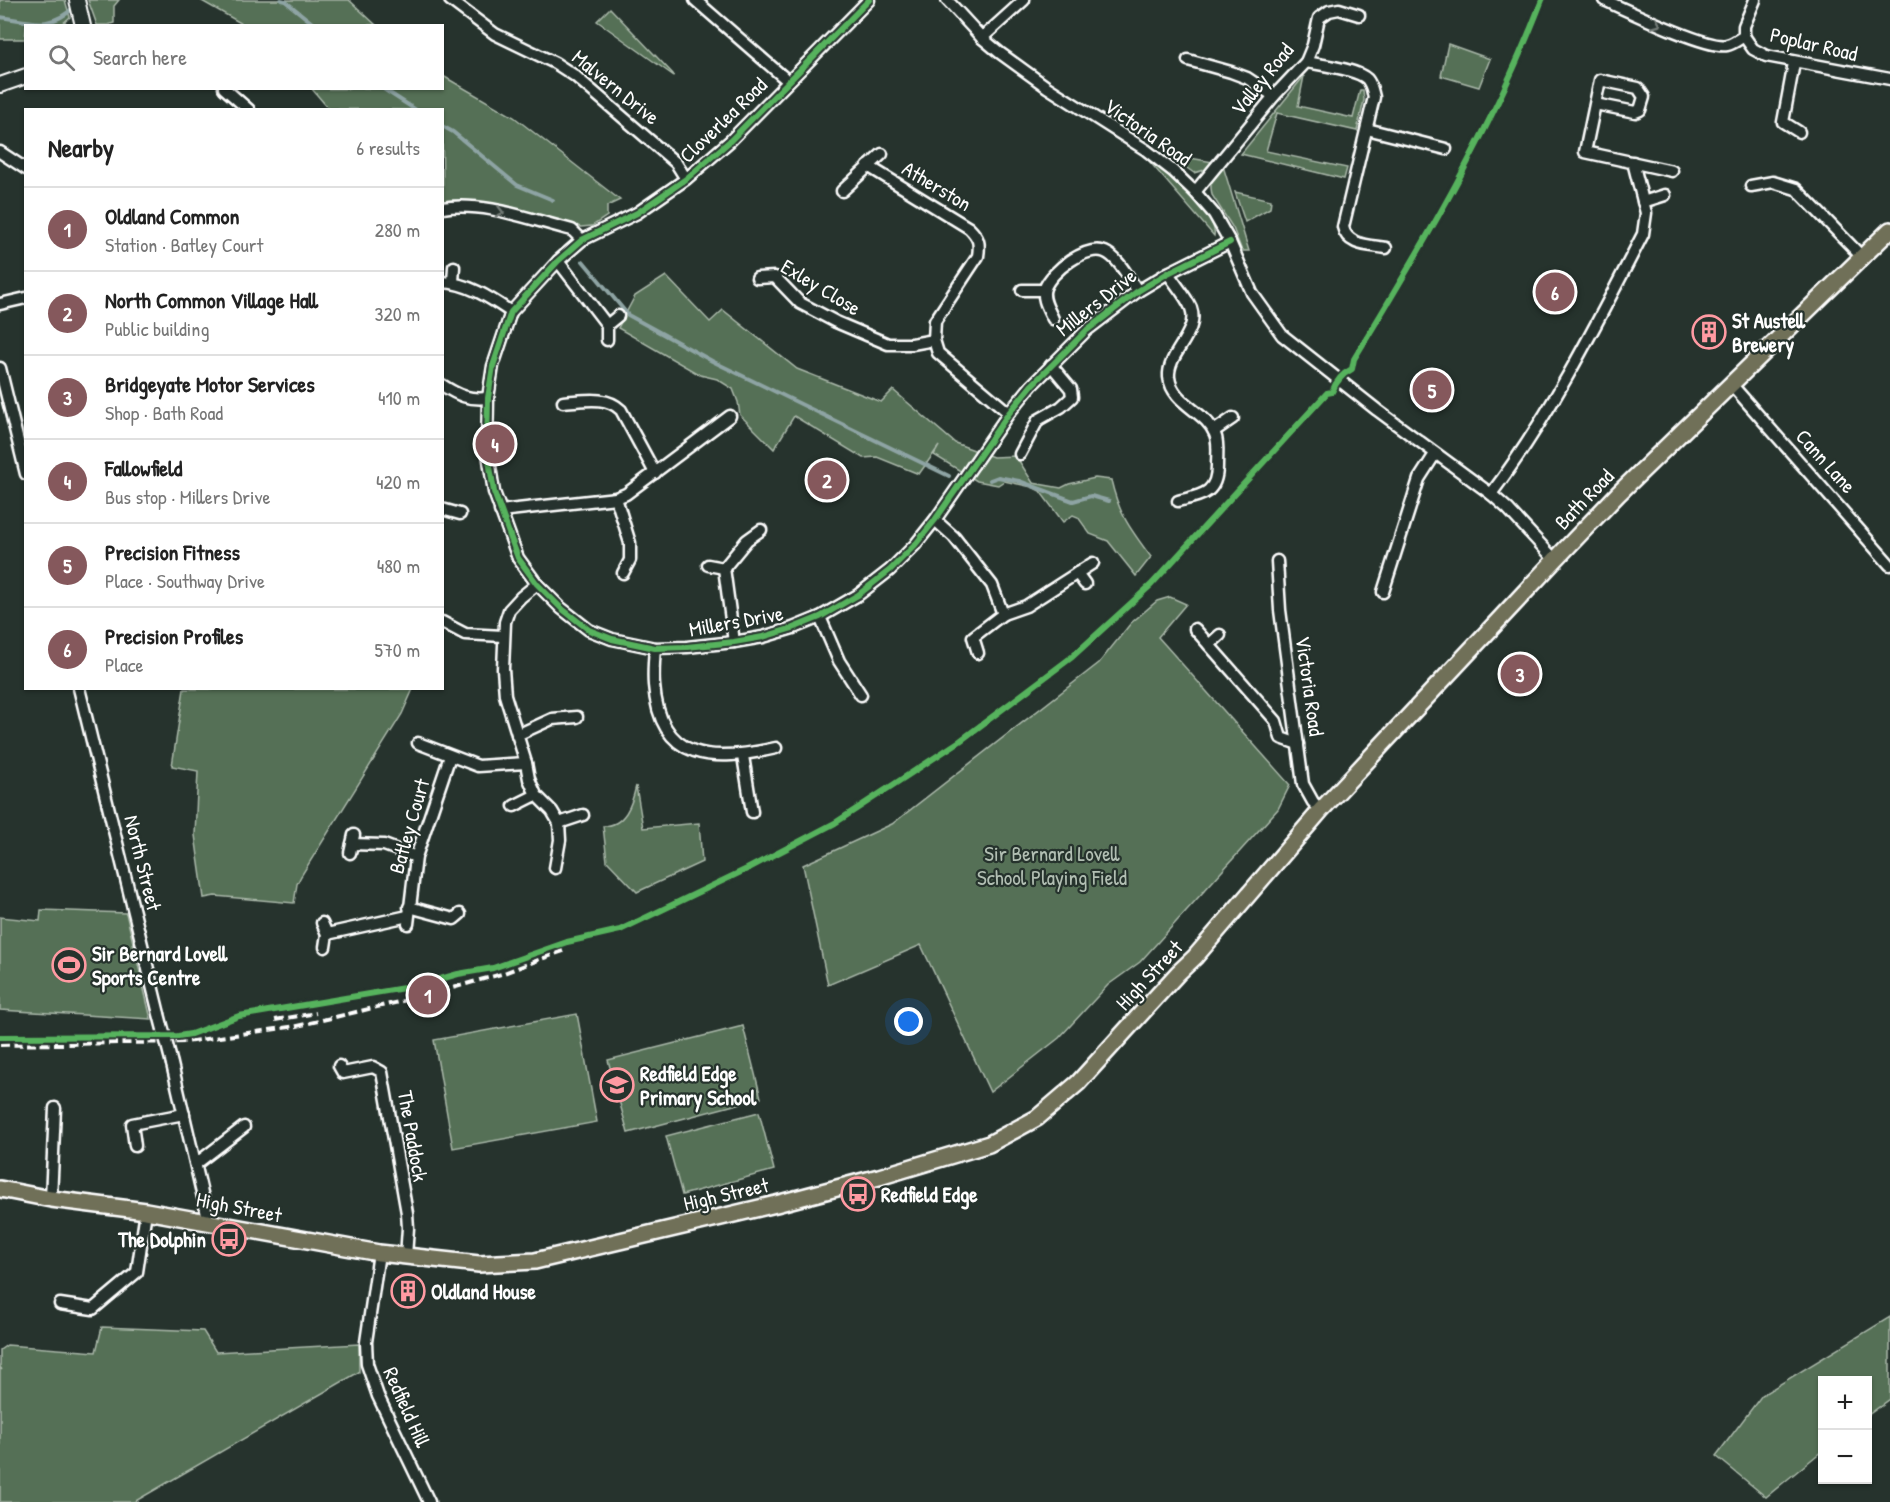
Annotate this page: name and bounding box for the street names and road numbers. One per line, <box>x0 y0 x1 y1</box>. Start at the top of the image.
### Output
street label: Poplar Road <box>1768 20 1860 68</box>
street label: Valley Road <box>1224 37 1300 121</box>
street label: Malvern Drive <box>566 43 666 131</box>
street label: Cloverlea Road <box>673 71 773 169</box>
street label: Victoria Road <box>1098 91 1198 173</box>
street label: Atherston <box>897 154 977 218</box>
street label: Exley Close <box>776 252 866 322</box>
street label: Millers Drive <box>1050 261 1142 343</box>
street label: Cann Lane <box>1789 423 1863 499</box>
street label: Bath Road <box>1548 462 1620 536</box>
street label: Millers Drive <box>687 598 785 644</box>
street label: Victoria Road <box>1289 634 1331 738</box>
street label: Batley Court <box>382 774 437 877</box>
street label: North Street <box>117 812 169 915</box>
street label: High Street <box>1109 933 1190 1016</box>
street label: The Paddock <box>391 1088 435 1184</box>
street label: High Street <box>681 1170 772 1218</box>
street label: High Street <box>194 1185 285 1230</box>
street label: Redfield Hill <box>376 1362 438 1453</box>

